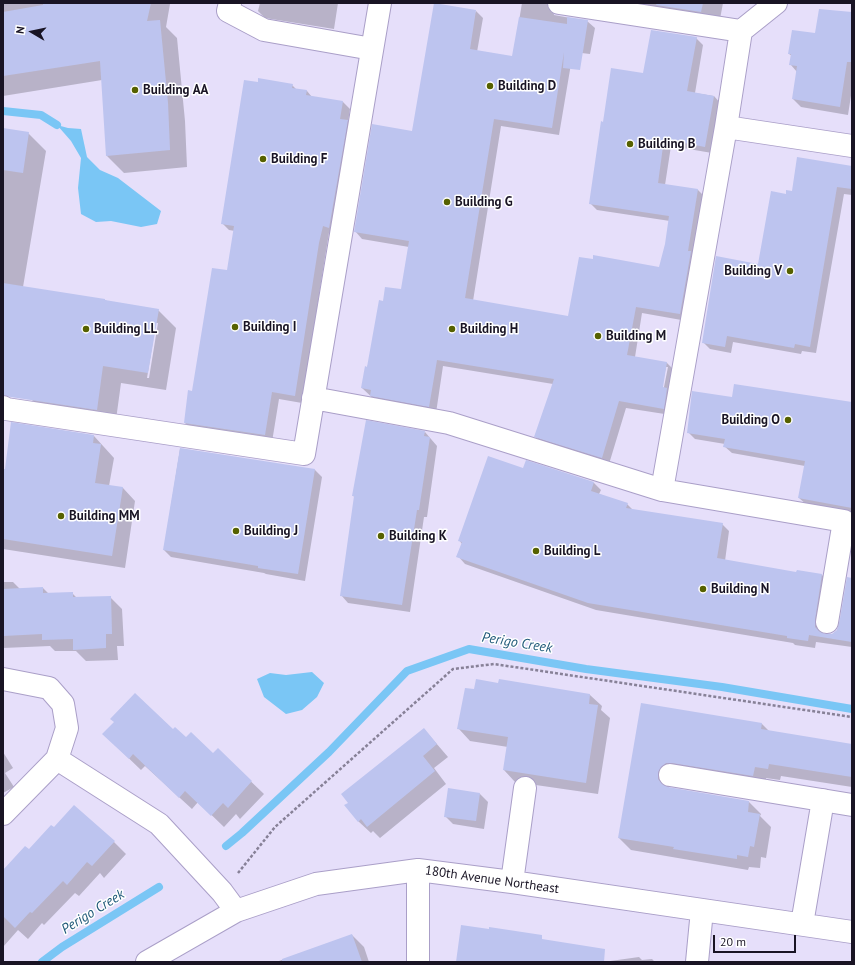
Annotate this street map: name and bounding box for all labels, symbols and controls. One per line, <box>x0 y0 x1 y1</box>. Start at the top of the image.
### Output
north arrow <box>12 12 52 52</box>
text: N <box>13 25 28 35</box>
place label: Building D <box>498 78 556 94</box>
marker: Building D <box>485 81 495 91</box>
place label: Building AA <box>143 82 208 98</box>
marker: Building AA <box>130 85 140 95</box>
place label: Building B <box>638 136 696 152</box>
marker: Building B <box>625 139 635 149</box>
place label: Building F <box>271 151 327 167</box>
marker: Building F <box>258 154 268 164</box>
place label: Building G <box>455 194 513 210</box>
marker: Building G <box>442 197 452 207</box>
place label: Building V <box>724 263 782 279</box>
marker: Building V <box>785 266 795 276</box>
place label: Building I <box>243 319 297 335</box>
place label: Building LL <box>94 321 157 337</box>
place label: Building H <box>460 321 518 337</box>
marker: Building I <box>230 322 240 332</box>
marker: Building LL <box>81 324 91 334</box>
marker: Building H <box>447 324 457 334</box>
place label: Building M <box>606 328 666 344</box>
marker: Building M <box>593 331 603 341</box>
place label: Building O <box>721 412 780 428</box>
marker: Building O <box>783 415 793 425</box>
place label: Building MM <box>69 508 140 524</box>
marker: Building MM <box>56 511 66 521</box>
place label: Building J <box>244 523 298 539</box>
marker: Building J <box>231 526 241 536</box>
place label: Building K <box>389 528 447 544</box>
marker: Building K <box>376 531 386 541</box>
place label: Building L <box>544 543 601 559</box>
marker: Building L <box>531 546 541 556</box>
place label: Building N <box>711 581 769 597</box>
marker: Building N <box>698 584 708 594</box>
water label: Perigo Creek <box>481 629 553 657</box>
street label: 180th Avenue Northeast <box>424 863 560 897</box>
water label: Perigo Creek <box>58 886 128 938</box>
scale bar <box>715 927 798 953</box>
text: 20 m <box>720 934 746 949</box>

